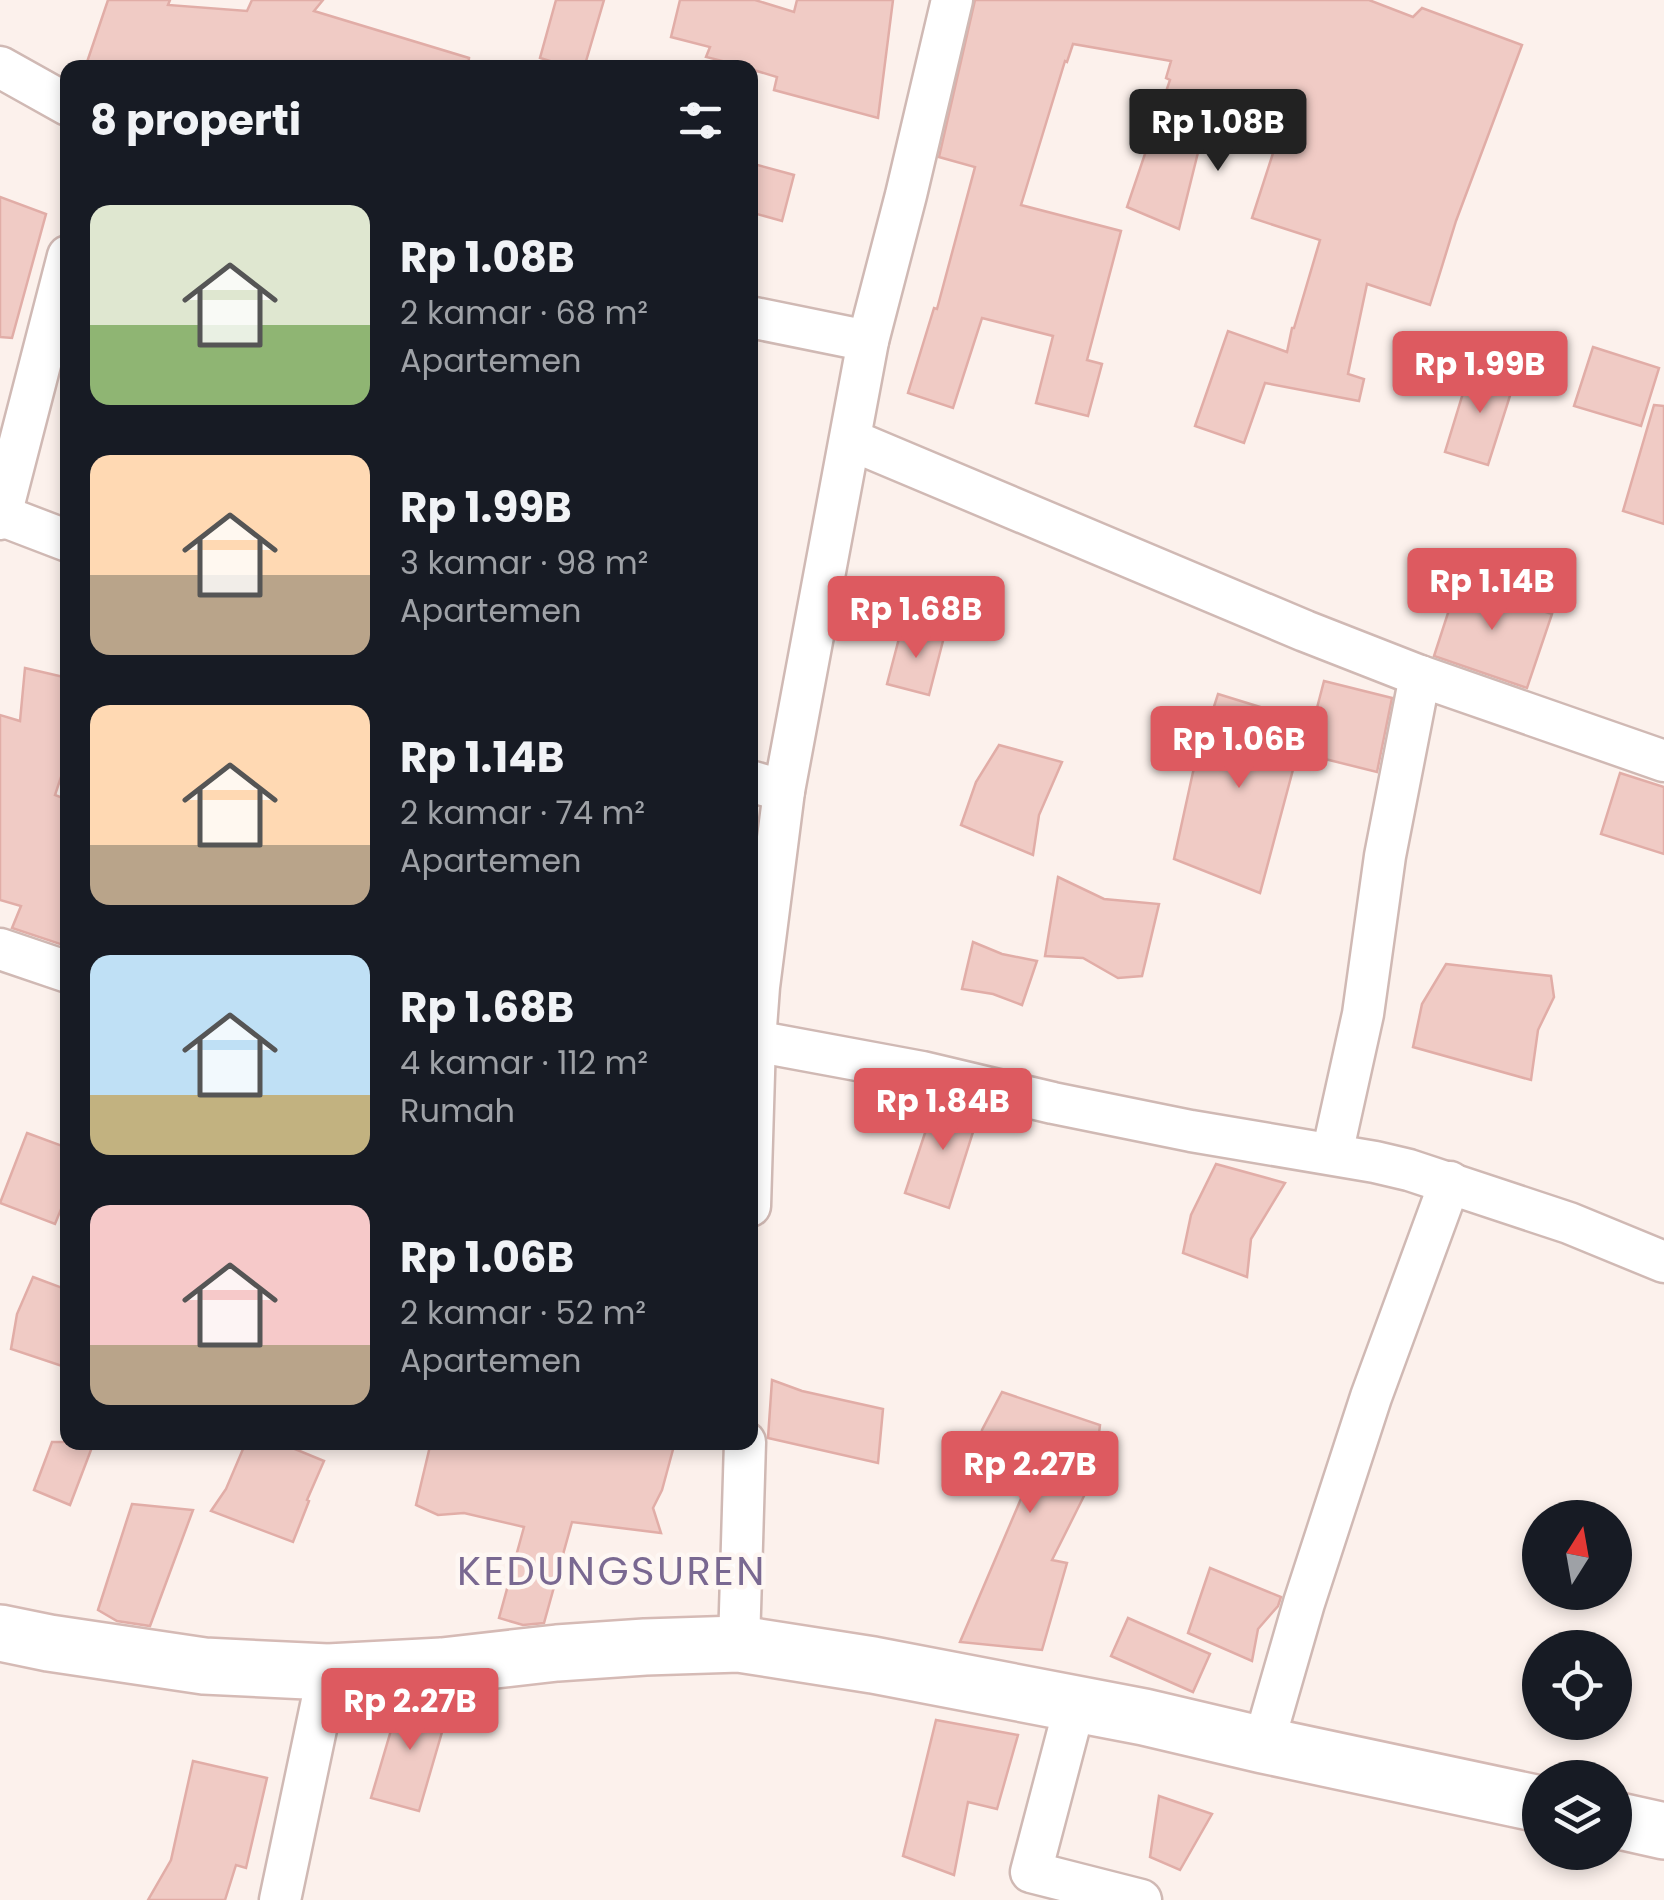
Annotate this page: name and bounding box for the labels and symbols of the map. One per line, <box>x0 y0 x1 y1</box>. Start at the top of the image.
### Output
pin: Rp 1.08B <box>1115 89 1321 174</box>
pin: Rp 1.99B <box>1377 331 1583 416</box>
pin: Rp 1.14B <box>1389 548 1595 633</box>
pin: Rp 1.68B <box>813 576 1019 661</box>
pin: Rp 1.06B <box>1136 706 1342 791</box>
pin: Rp 1.84B <box>840 1068 1046 1153</box>
pin: Rp 2.27B <box>927 1431 1133 1516</box>
north arrow <box>1522 1500 1632 1610</box>
district label: KEDUNGSUREN <box>457 1543 767 1599</box>
pin: Rp 2.27B <box>307 1668 513 1753</box>

